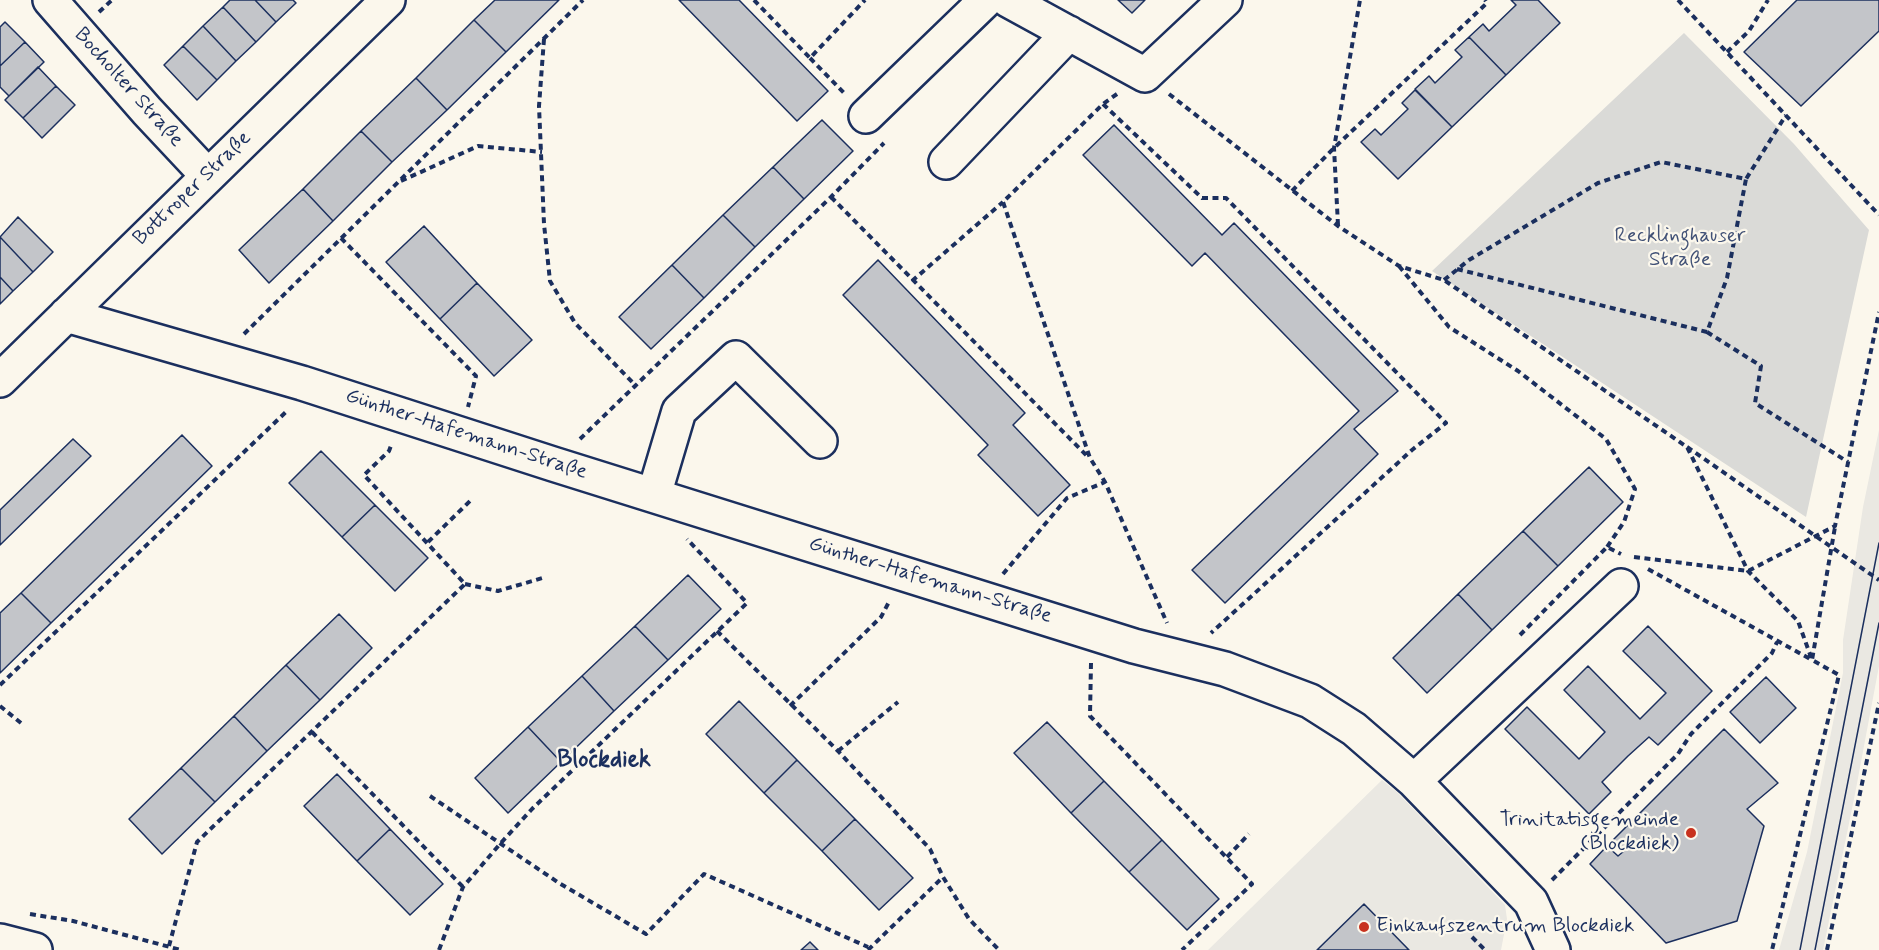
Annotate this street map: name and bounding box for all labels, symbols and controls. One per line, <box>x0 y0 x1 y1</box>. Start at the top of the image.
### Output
street label: Bocholter Straße <box>68 23 188 153</box>
street label: Bottroper Straße <box>129 126 257 252</box>
park label: Recklinghauser Straße <box>1614 224 1746 274</box>
street label: Günther-Hafemann-Straße <box>342 384 590 486</box>
street label: Günther-Hafemann-Straße <box>805 532 1055 630</box>
district label: Blockdiek <box>557 747 651 775</box>
place label: Trinitatisgemeinde (Blockdiek) <box>1499 808 1679 858</box>
marker: Trinitatisgemeinde (Blockdiek) <box>1684 826 1698 840</box>
place label: Einkaufszentrum Blockdiek <box>1376 914 1634 940</box>
marker: Einkaufszentrum Blockdiek <box>1357 920 1371 934</box>

